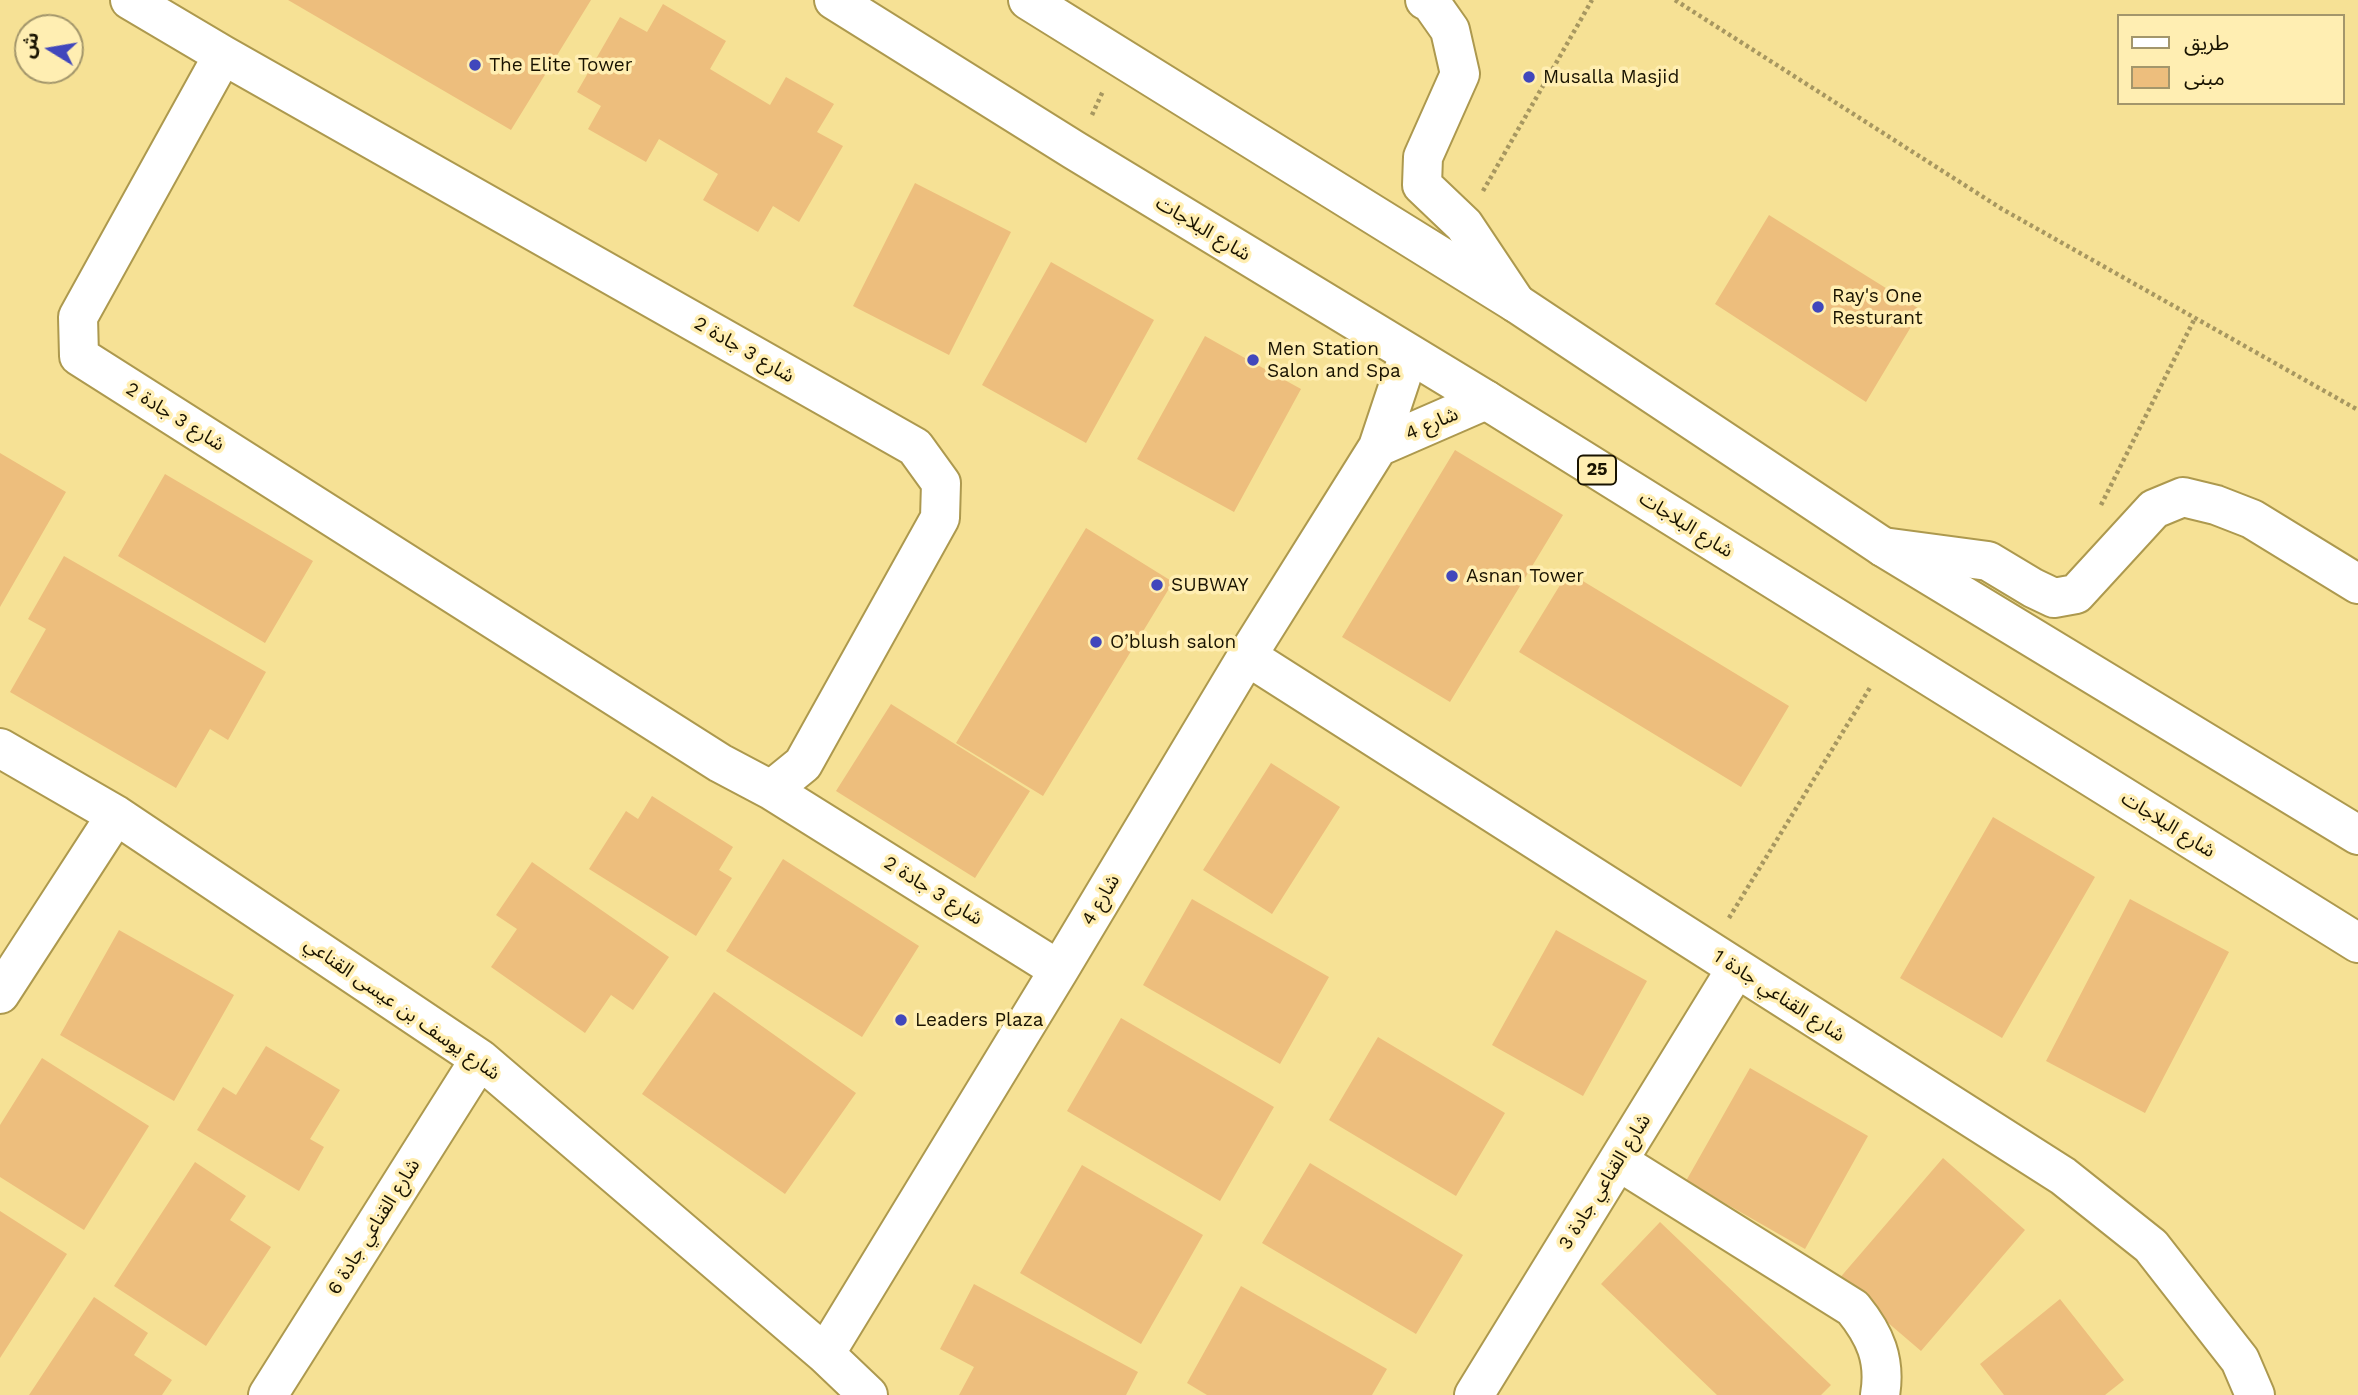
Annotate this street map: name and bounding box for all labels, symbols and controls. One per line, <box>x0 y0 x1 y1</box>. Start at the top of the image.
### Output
north arrow <box>14 14 84 84</box>
legend <box>2116 14 2344 105</box>
text: ش <box>16 30 44 60</box>
text: طريق <box>2184 30 2229 55</box>
place label: The Elite Tower <box>489 54 632 76</box>
marker: The Elite Tower <box>467 57 483 73</box>
text: مبنى <box>2184 65 2225 90</box>
place label: Musalla Masjid <box>1543 66 1679 88</box>
marker: Musalla Masjid <box>1521 69 1537 85</box>
street label: شارع البلاجات <box>1152 192 1254 266</box>
place label: Ray's One Resturant <box>1832 285 1923 329</box>
marker: Ray's One Resturant <box>1810 299 1826 315</box>
street label: شارع 3 جادة 2 <box>690 312 798 388</box>
place label: Men Station Salon and Spa <box>1267 338 1401 382</box>
marker: Men Station Salon and Spa <box>1245 352 1261 368</box>
street label: شارع 3 جادة 2 <box>121 378 229 456</box>
street label: شارع 4 <box>1402 403 1462 445</box>
road number: 25 <box>1578 456 1616 484</box>
street label: شارع البلاجات <box>1635 487 1737 563</box>
place label: Asnan Tower <box>1466 565 1584 587</box>
marker: Asnan Tower <box>1444 568 1460 584</box>
place label: SUBWAY <box>1171 574 1249 596</box>
marker: SUBWAY <box>1149 577 1165 593</box>
place label: O’blush salon <box>1110 631 1236 653</box>
marker: O’blush salon <box>1088 634 1104 650</box>
street label: شارع البلاجات <box>2117 787 2219 863</box>
street label: شارع 3 جادة 2 <box>879 852 987 930</box>
street label: شارع 4 <box>1077 871 1125 929</box>
street label: شارع يوسف بن عيسى القناعي <box>300 933 504 1085</box>
street label: شارع القناعي جادة 1 <box>1709 945 1849 1047</box>
place label: Leaders Plaza <box>915 1009 1044 1031</box>
marker: Leaders Plaza <box>893 1012 909 1028</box>
street label: شارع القناعي جادة 3 <box>1554 1110 1656 1254</box>
street label: شارع القناعي جادة 6 <box>323 1155 425 1299</box>

